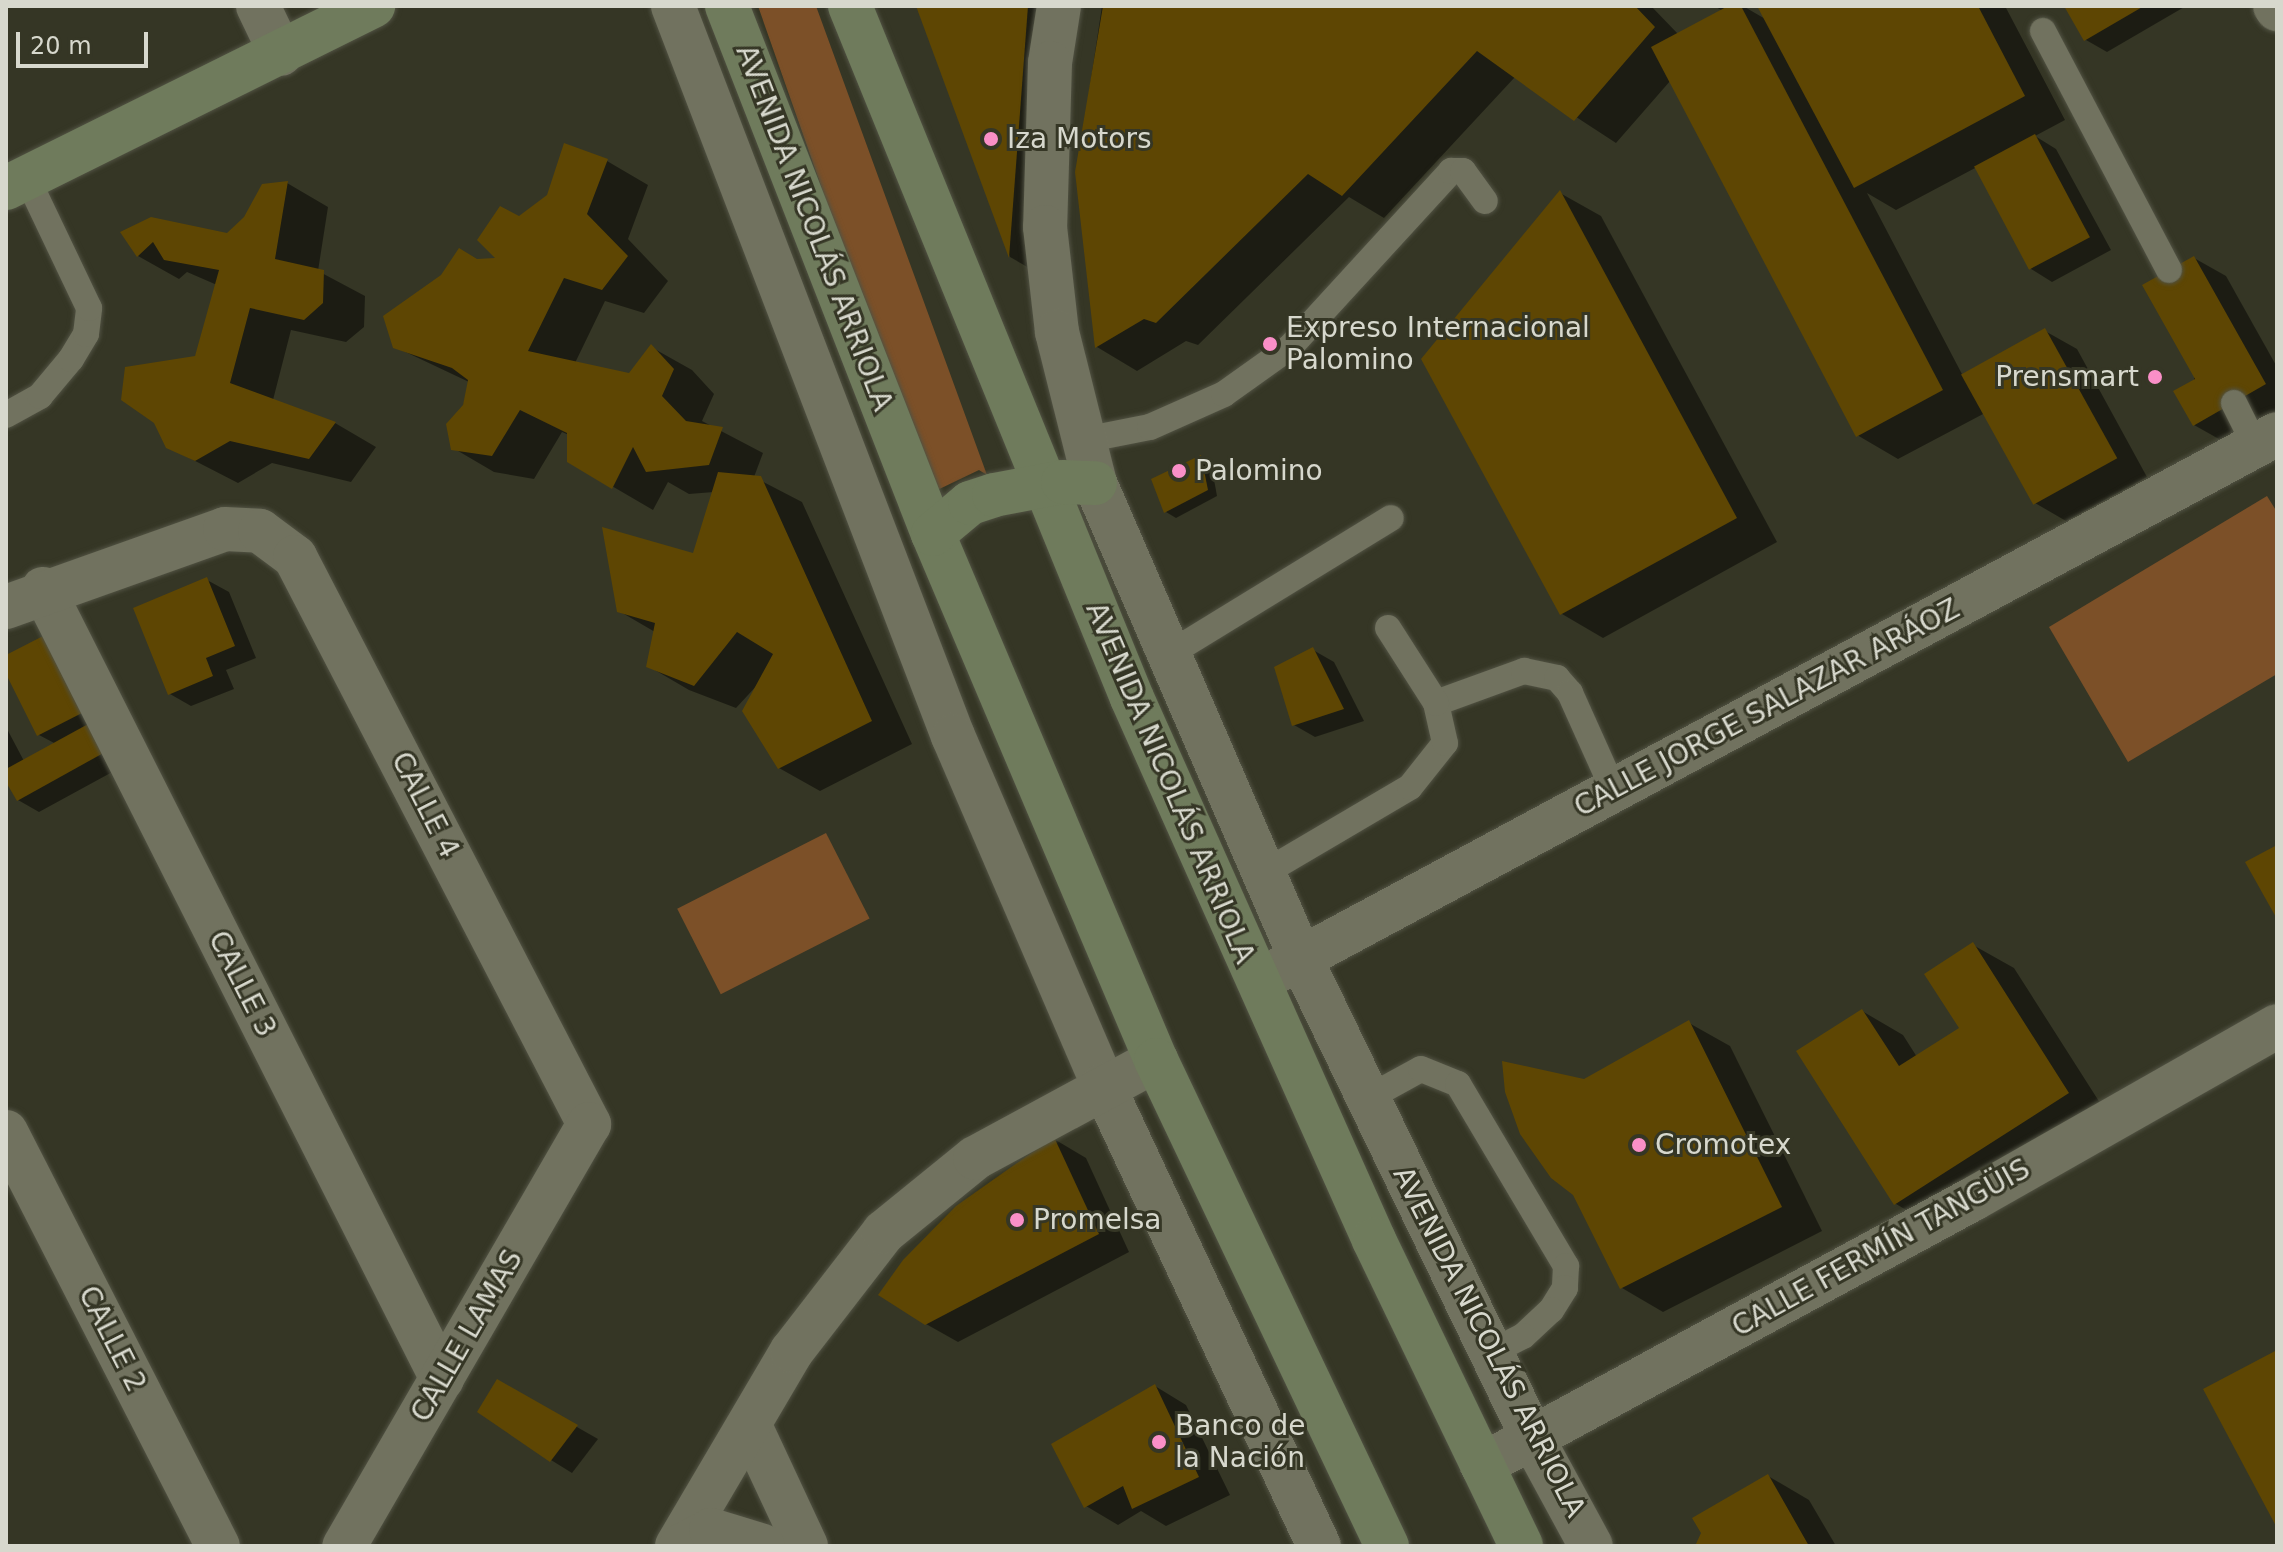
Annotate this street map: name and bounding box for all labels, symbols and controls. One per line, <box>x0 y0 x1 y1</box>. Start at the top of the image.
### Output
scale bar <box>20 16 152 66</box>
text: 20 m <box>30 32 92 60</box>
street label: AVENIDA NICOLÁS ARRIOLA <box>729 40 899 416</box>
place label: Iza Motors <box>1007 122 1152 156</box>
marker: Iza Motors <box>982 130 1000 148</box>
place label: Expreso Internacional Palomino <box>1286 311 1590 377</box>
marker: Expreso Internacional Palomino <box>1261 335 1279 353</box>
place label: Prensmart <box>1995 360 2139 394</box>
marker: Prensmart <box>2146 368 2164 386</box>
place label: Palomino <box>1195 454 1323 488</box>
marker: Palomino <box>1170 462 1188 480</box>
street label: CALLE JORGE SALAZAR ARÁOZ <box>1569 592 1965 824</box>
street label: AVENIDA NICOLÁS ARRIOLA <box>1079 597 1261 969</box>
street label: CALLE 4 <box>384 746 466 864</box>
street label: CALLE 3 <box>201 925 283 1043</box>
place label: Cromotex <box>1655 1128 1791 1162</box>
marker: Cromotex <box>1630 1136 1648 1154</box>
street label: CALLE FERMÍN TANGÜIS <box>1726 1152 2036 1344</box>
street label: AVENIDA NICOLÁS ARRIOLA <box>1386 1161 1592 1523</box>
place label: Promelsa <box>1033 1203 1161 1237</box>
marker: Promelsa <box>1008 1211 1026 1229</box>
street label: CALLE LAMAS <box>404 1244 530 1428</box>
street label: CALLE 2 <box>71 1280 153 1398</box>
place label: Banco de la Nación <box>1175 1409 1306 1475</box>
marker: Banco de la Nación <box>1150 1433 1168 1451</box>

